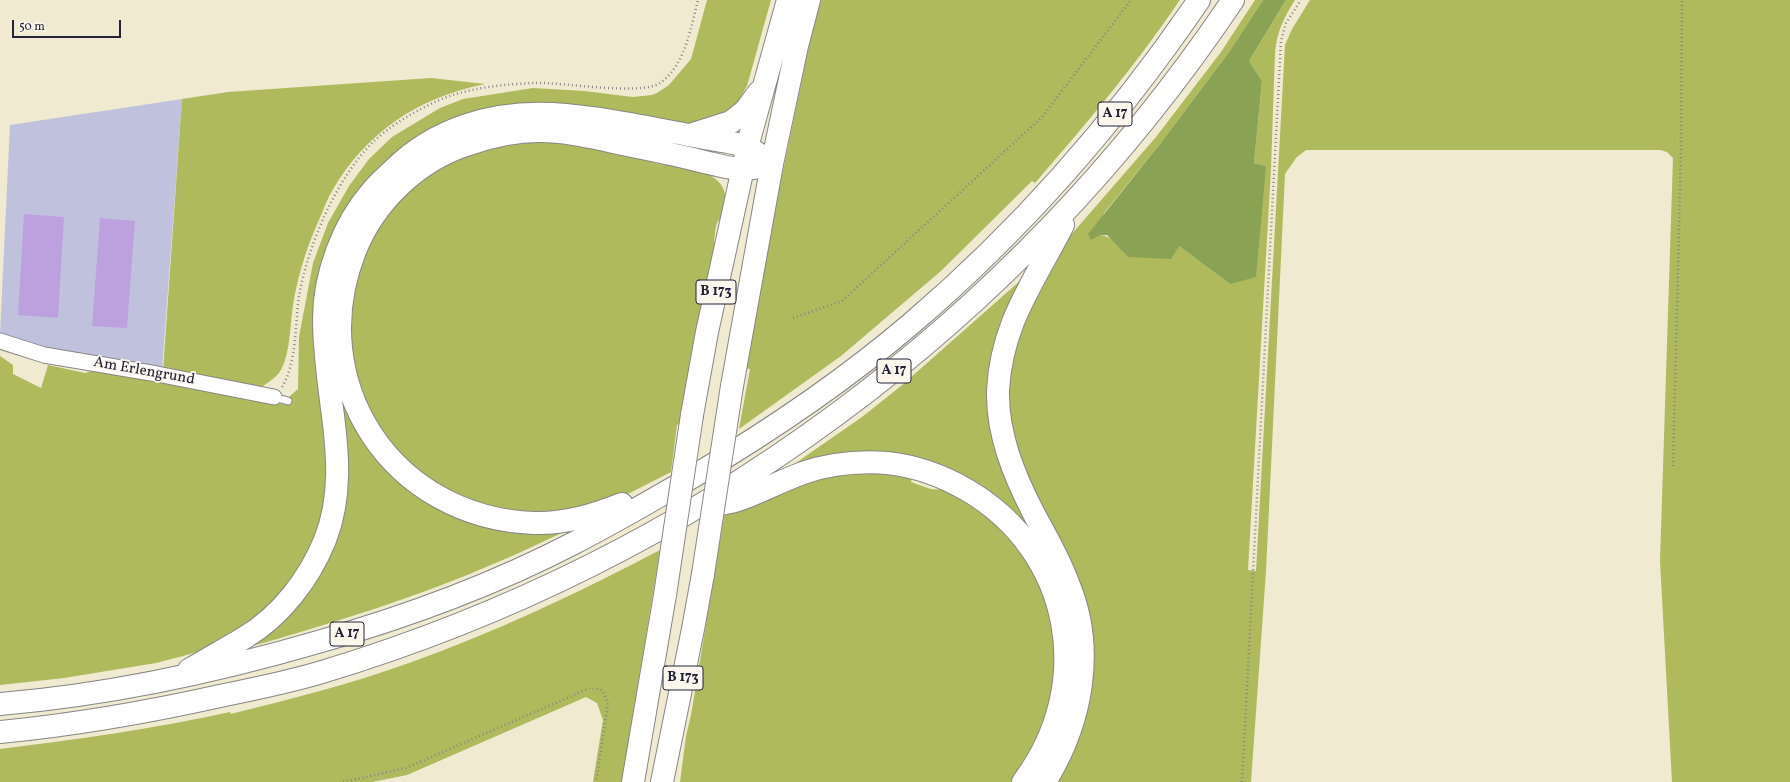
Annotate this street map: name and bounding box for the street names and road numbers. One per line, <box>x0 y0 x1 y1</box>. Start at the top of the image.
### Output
road number: A 17 <box>1098 102 1132 126</box>
road number: B 173 <box>696 280 736 304</box>
street label: Am Erlengrund <box>92 354 196 390</box>
road number: A 17 <box>877 359 911 383</box>
road number: A 17 <box>330 622 364 646</box>
road number: B 173 <box>663 666 703 690</box>

